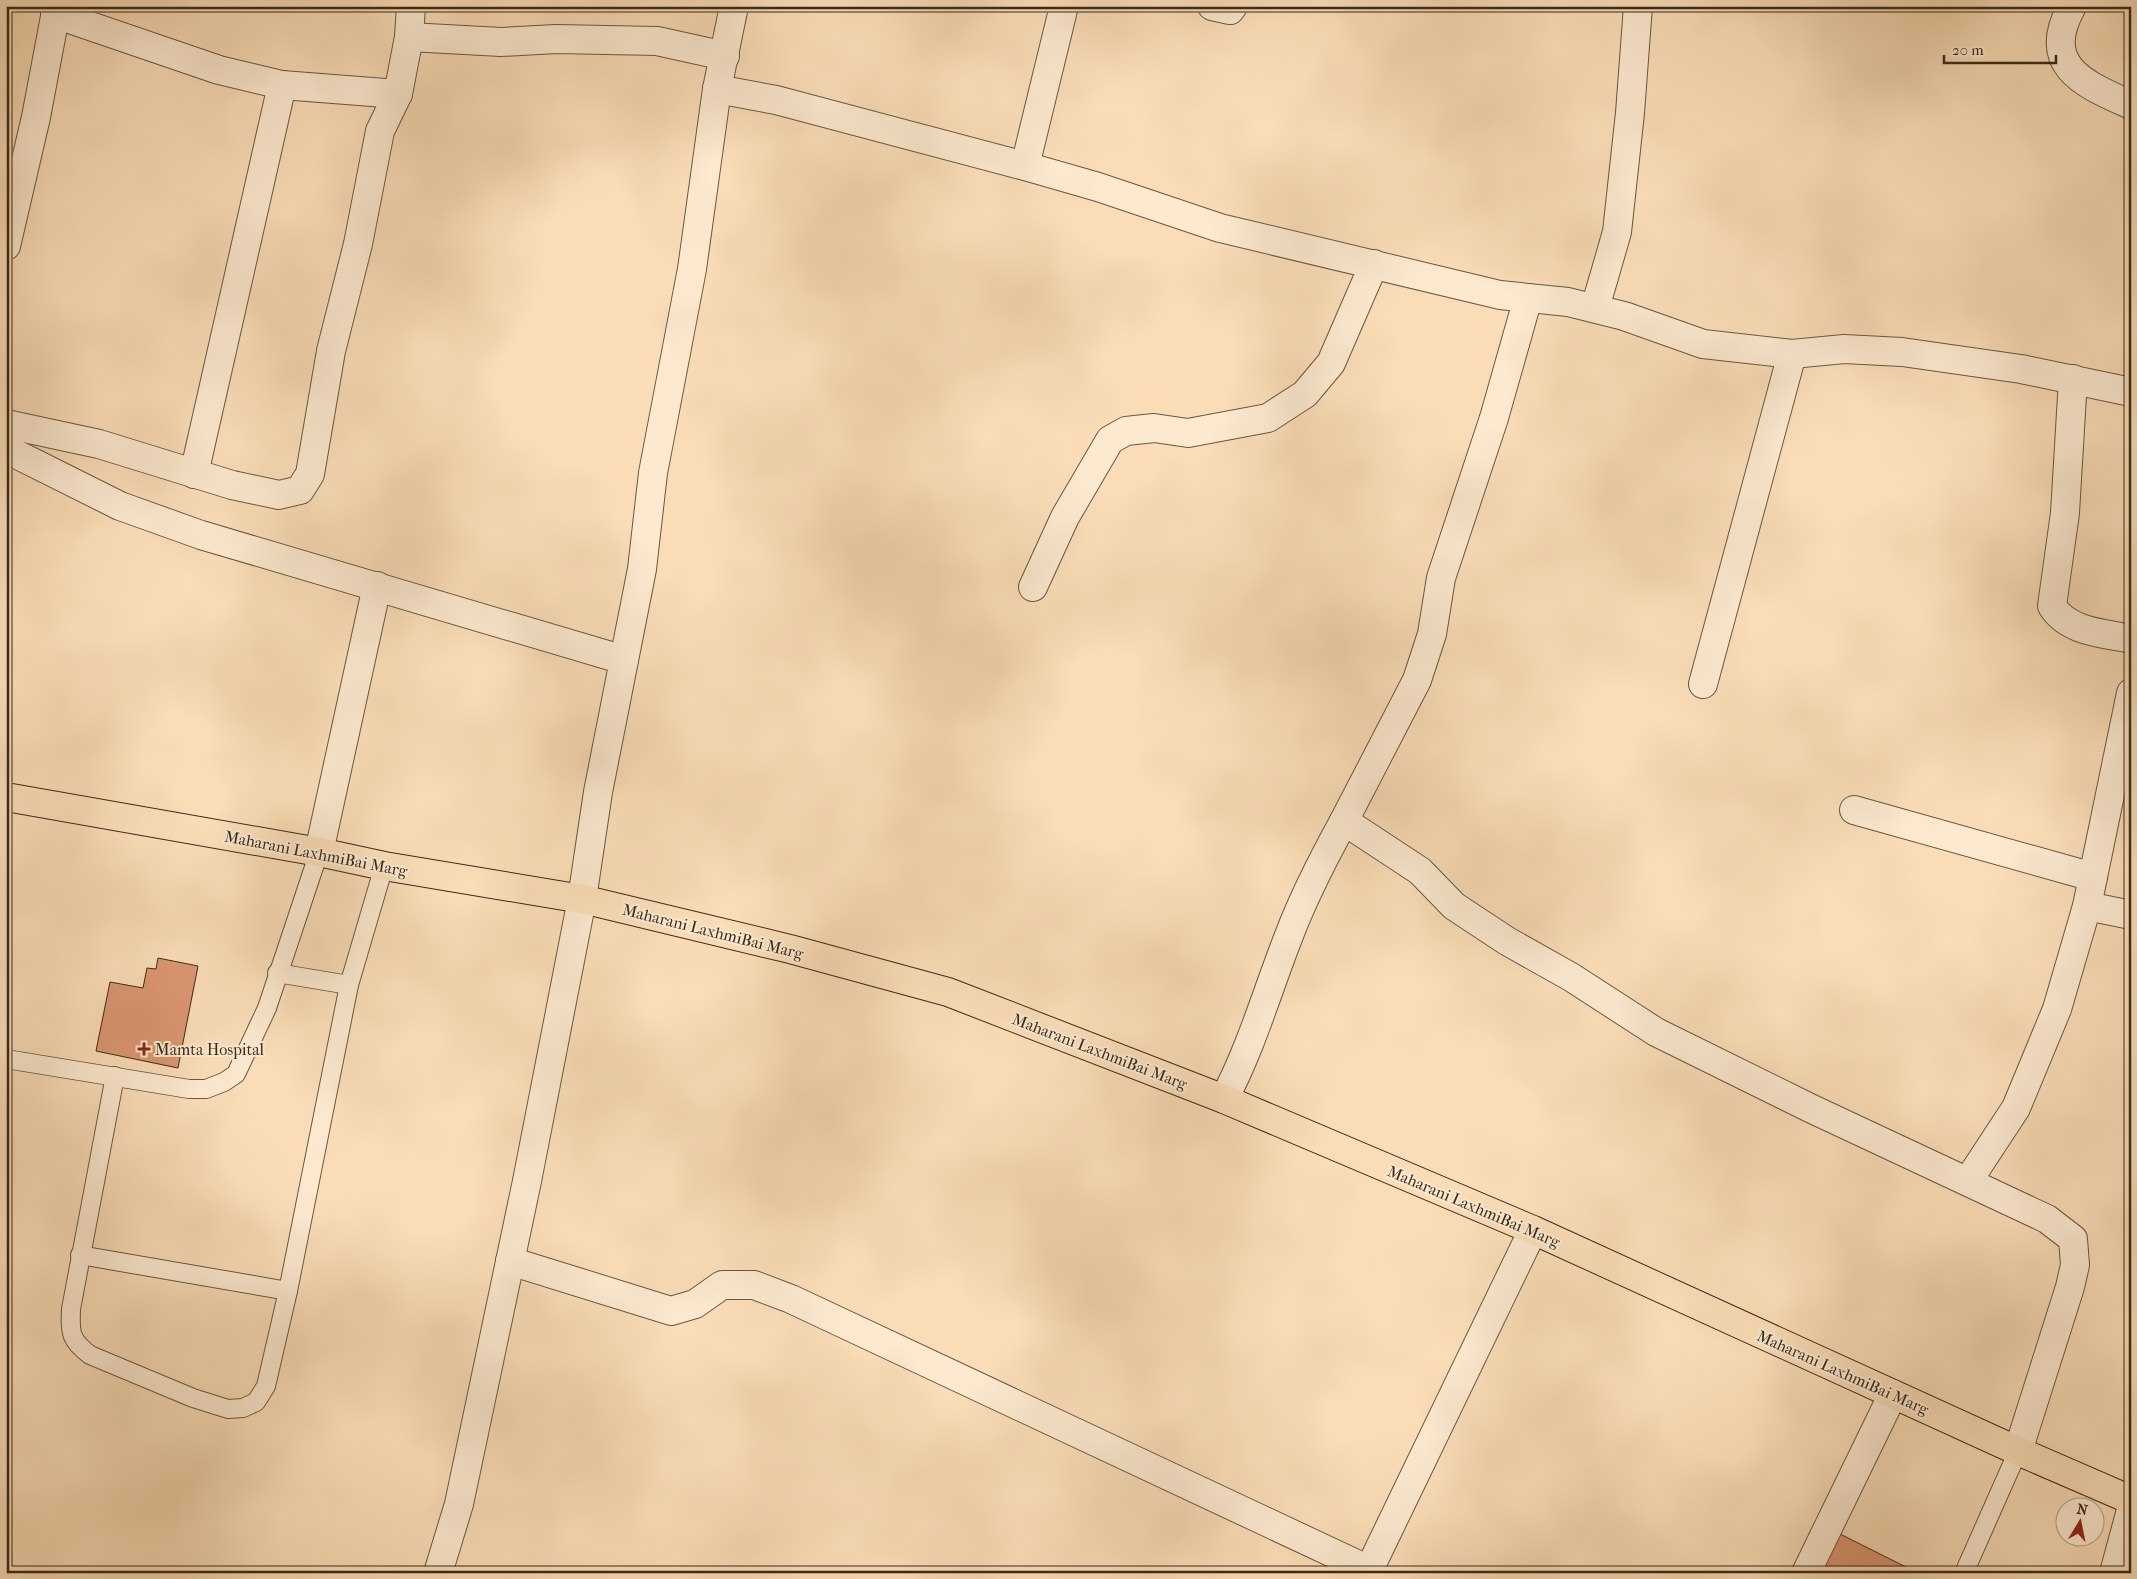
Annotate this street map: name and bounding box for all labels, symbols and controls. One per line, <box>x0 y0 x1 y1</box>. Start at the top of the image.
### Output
scale bar <box>1944 32 2057 64</box>
text: 20 m <box>1952 41 1984 59</box>
street label: Maharani LaxhmiBai Marg <box>223 826 409 881</box>
street label: Maharani LaxhmiBai Marg <box>620 900 806 963</box>
street label: Maharani LaxhmiBai Marg <box>1010 1009 1190 1094</box>
place label: Mamta Hospital <box>155 1040 265 1059</box>
marker: Mamta Hospital <box>137 1042 151 1056</box>
street label: Maharani LaxhmiBai Marg <box>1385 1161 1563 1252</box>
street label: Maharani LaxhmiBai Marg <box>1754 1326 1932 1419</box>
north arrow <box>2054 1496 2104 1546</box>
text: N <box>2075 1500 2089 1519</box>

